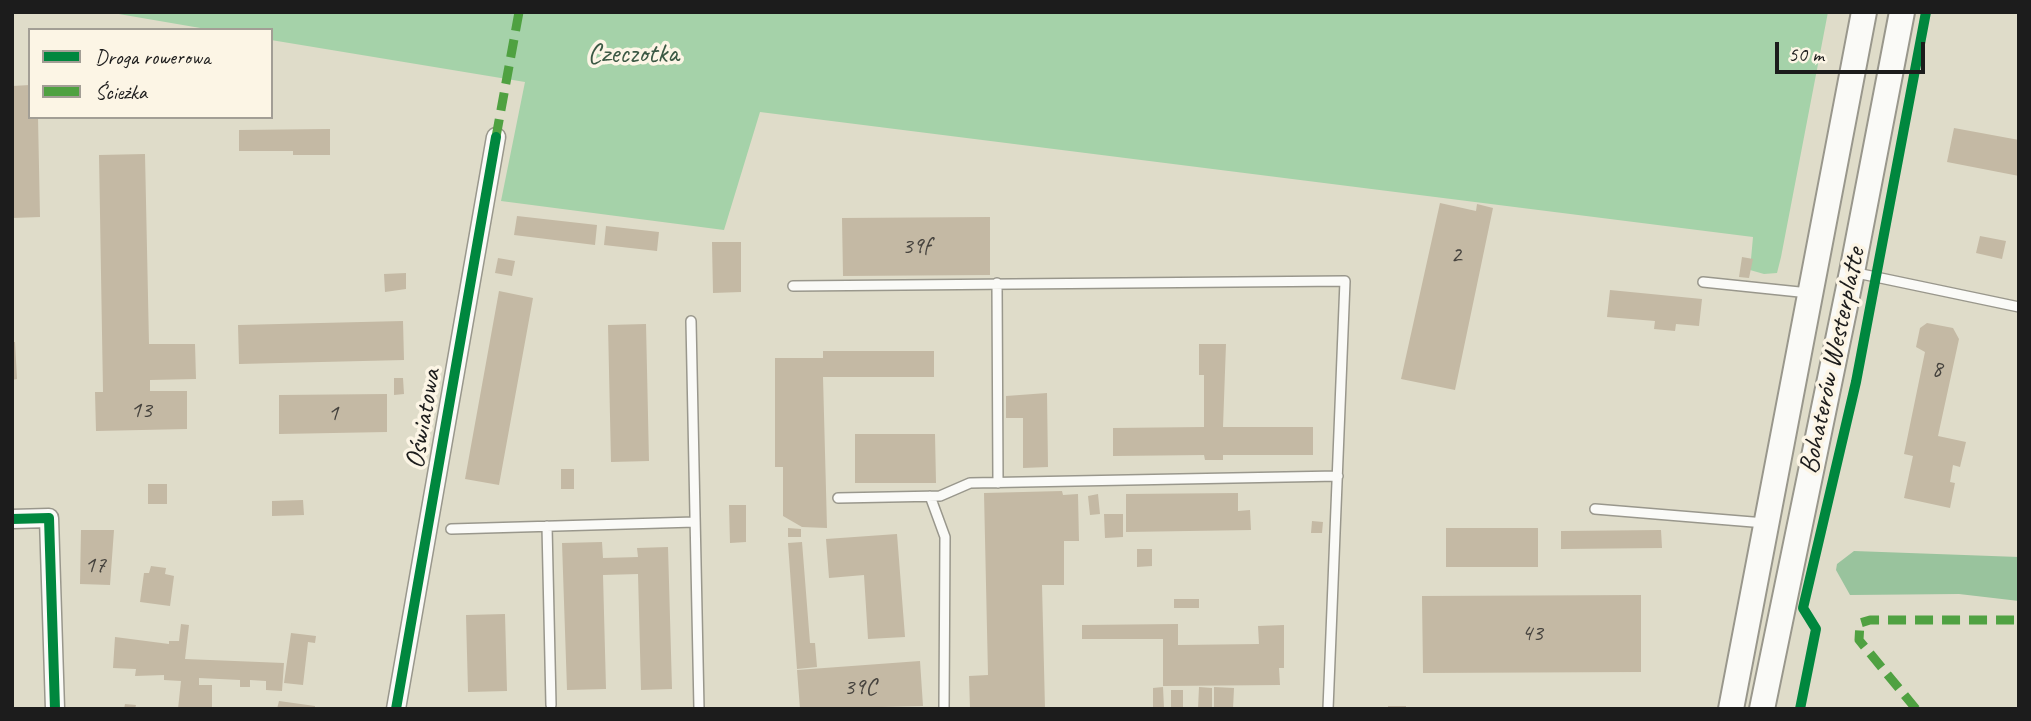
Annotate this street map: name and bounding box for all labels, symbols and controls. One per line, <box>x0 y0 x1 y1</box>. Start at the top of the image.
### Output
legend <box>28 28 273 119</box>
scale bar <box>1779 28 1930 72</box>
park label: Czeczotka <box>587 38 679 72</box>
text: 50 m <box>1788 41 1824 67</box>
text: Droga rowerowa <box>95 44 210 70</box>
text: Ścieżka <box>95 79 147 105</box>
house number: 39f <box>902 233 930 261</box>
house number: 2 <box>1451 242 1461 270</box>
street label: Bohaterów Westerplatte <box>1793 245 1873 477</box>
house number: 8 <box>1932 356 1942 384</box>
street label: Oświatowa <box>399 367 449 471</box>
house number: 13 <box>130 397 152 425</box>
house number: 1 <box>328 400 338 428</box>
house number: 17 <box>84 552 106 580</box>
house number: 43 <box>1521 620 1543 648</box>
house number: 39C <box>844 674 876 702</box>

